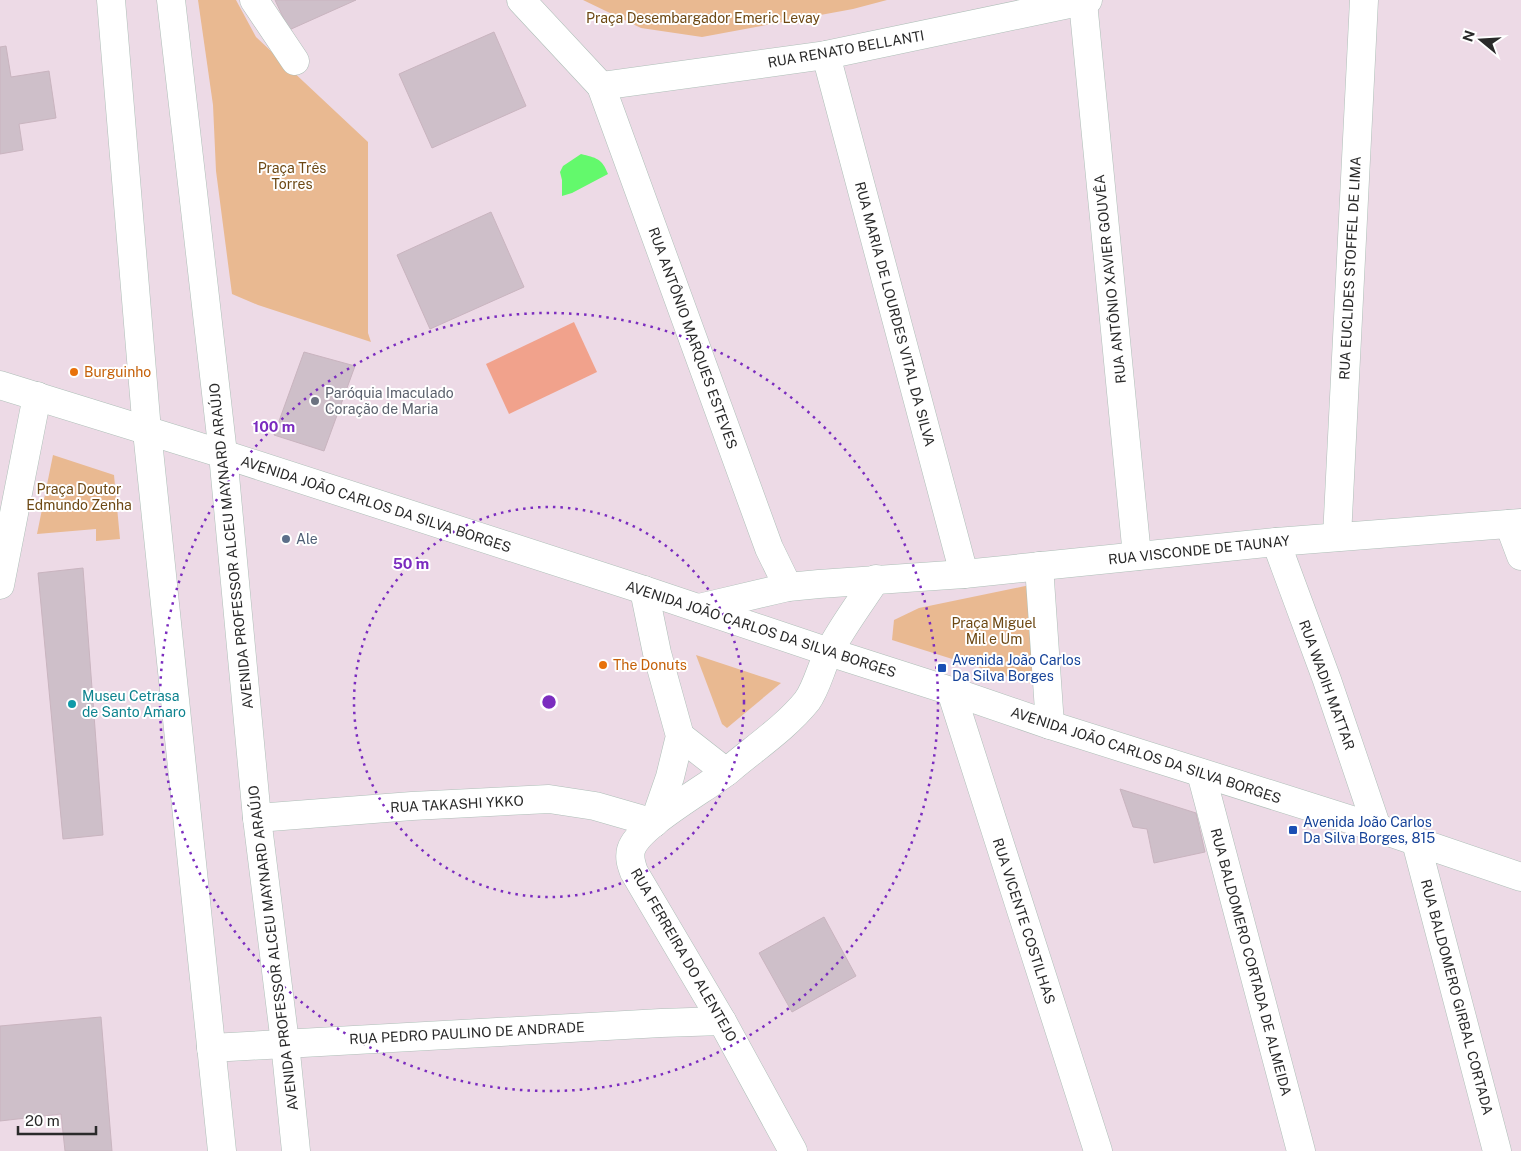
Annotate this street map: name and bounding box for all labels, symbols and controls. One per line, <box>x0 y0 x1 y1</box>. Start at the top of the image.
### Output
park label: Praça Desembargador Emeric Levay <box>586 10 820 26</box>
north arrow <box>1456 15 1506 65</box>
street label: RUA RENATO BELLANTI <box>766 27 926 71</box>
text: N <box>1459 28 1478 44</box>
street label: RUA EUCLIDES STOFFEL DE LIMA <box>1336 156 1364 380</box>
park label: Praça Três Torres <box>258 160 326 192</box>
street label: RUA ANTÔNIO XAVIER GOUVÊA <box>1090 174 1129 384</box>
street label: RUA MARIA DE LOURDES VITAL DA SILVA <box>852 180 938 448</box>
street label: RUA ANTÔNIO MARQUES ESTEVES <box>645 225 742 451</box>
place label: Burguinho <box>84 364 151 380</box>
marker: Burguinho <box>68 366 80 378</box>
street label: AVENIDA PROFESSOR ALCEU MAYNARD ARAÚJO <box>204 382 256 710</box>
place label: Paróquia Imaculado Coração de Maria <box>325 385 454 417</box>
marker: Paróquia Imaculado Coração de Maria <box>309 395 321 407</box>
text: 100 m <box>253 418 295 435</box>
street label: AVENIDA JOÃO CARLOS DA SILVA BORGES <box>239 452 514 555</box>
park label: Praça Doutor Edmundo Zenha <box>26 481 132 513</box>
place label: Ale <box>296 531 318 547</box>
street label: RUA VISCONDE DE TAUNAY <box>1107 532 1291 567</box>
marker: Ale <box>280 533 292 545</box>
text: 50 m <box>393 555 429 572</box>
street label: AVENIDA JOÃO CARLOS DA SILVA BORGES <box>624 577 899 680</box>
park label: Praça Miguel Mil e Um <box>951 615 1037 647</box>
street label: RUA WADIH MATTAR <box>1296 618 1358 752</box>
place label: Avenida João Carlos Da Silva Borges <box>952 652 1081 684</box>
place label: The Donuts <box>613 657 687 673</box>
marker: The Donuts <box>597 659 609 671</box>
marker: Avenida João Carlos Da Silva Borges <box>936 662 948 674</box>
place label: Museu Cetrasa de Santo Amaro <box>82 688 186 720</box>
centre of rings <box>540 693 558 711</box>
marker: Museu Cetrasa de Santo Amaro <box>66 698 78 710</box>
street label: AVENIDA JOÃO CARLOS DA SILVA BORGES <box>1009 703 1284 806</box>
street label: AVENIDA PROFESSOR ALCEU MAYNARD ARAÚJO <box>243 784 301 1112</box>
street label: RUA TAKASHI YKKO <box>390 793 524 815</box>
place label: Avenida João Carlos Da Silva Borges, 815 <box>1303 814 1435 846</box>
marker: Avenida João Carlos Da Silva Borges, 815 <box>1287 824 1299 836</box>
street label: RUA BALDOMERO CORTADA DE ALMEIDA <box>1207 826 1295 1098</box>
street label: RUA VICENTE COSTILHAS <box>990 836 1058 1006</box>
street label: RUA FERREIRA DO ALENTEJO <box>628 866 740 1044</box>
street label: RUA BALDOMERO GIRBAL CORTADA <box>1418 877 1496 1117</box>
street label: RUA PEDRO PAULINO DE ANDRADE <box>349 1019 585 1047</box>
scale bar <box>18 1104 95 1136</box>
text: 20 m <box>25 1112 60 1129</box>

